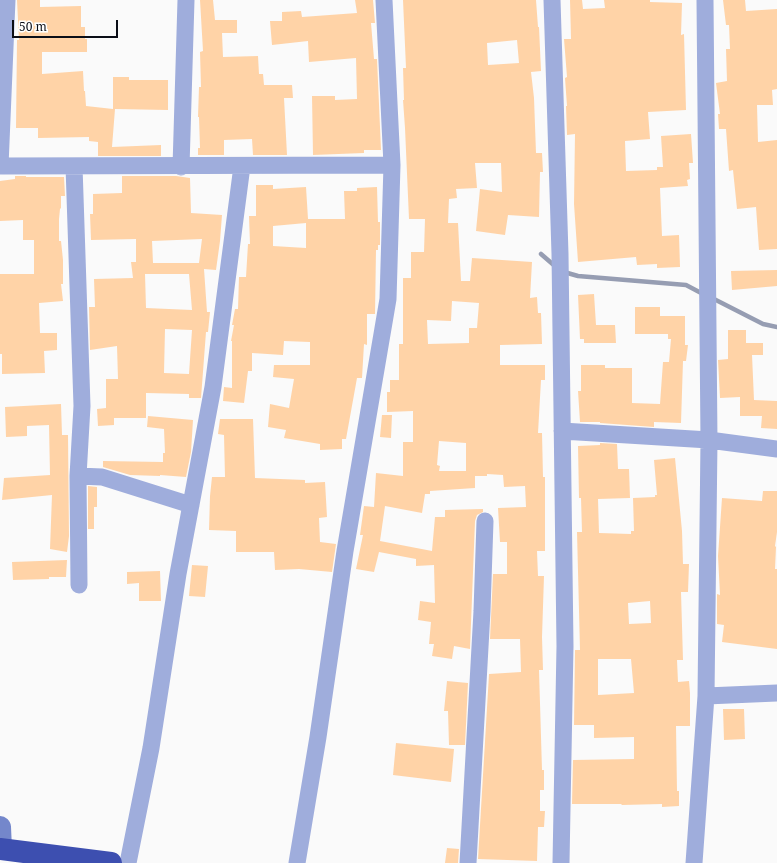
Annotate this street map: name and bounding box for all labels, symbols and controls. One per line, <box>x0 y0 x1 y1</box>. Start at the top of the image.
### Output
scale bar <box>14 12 120 38</box>
text: 50 m <box>19 18 47 35</box>

